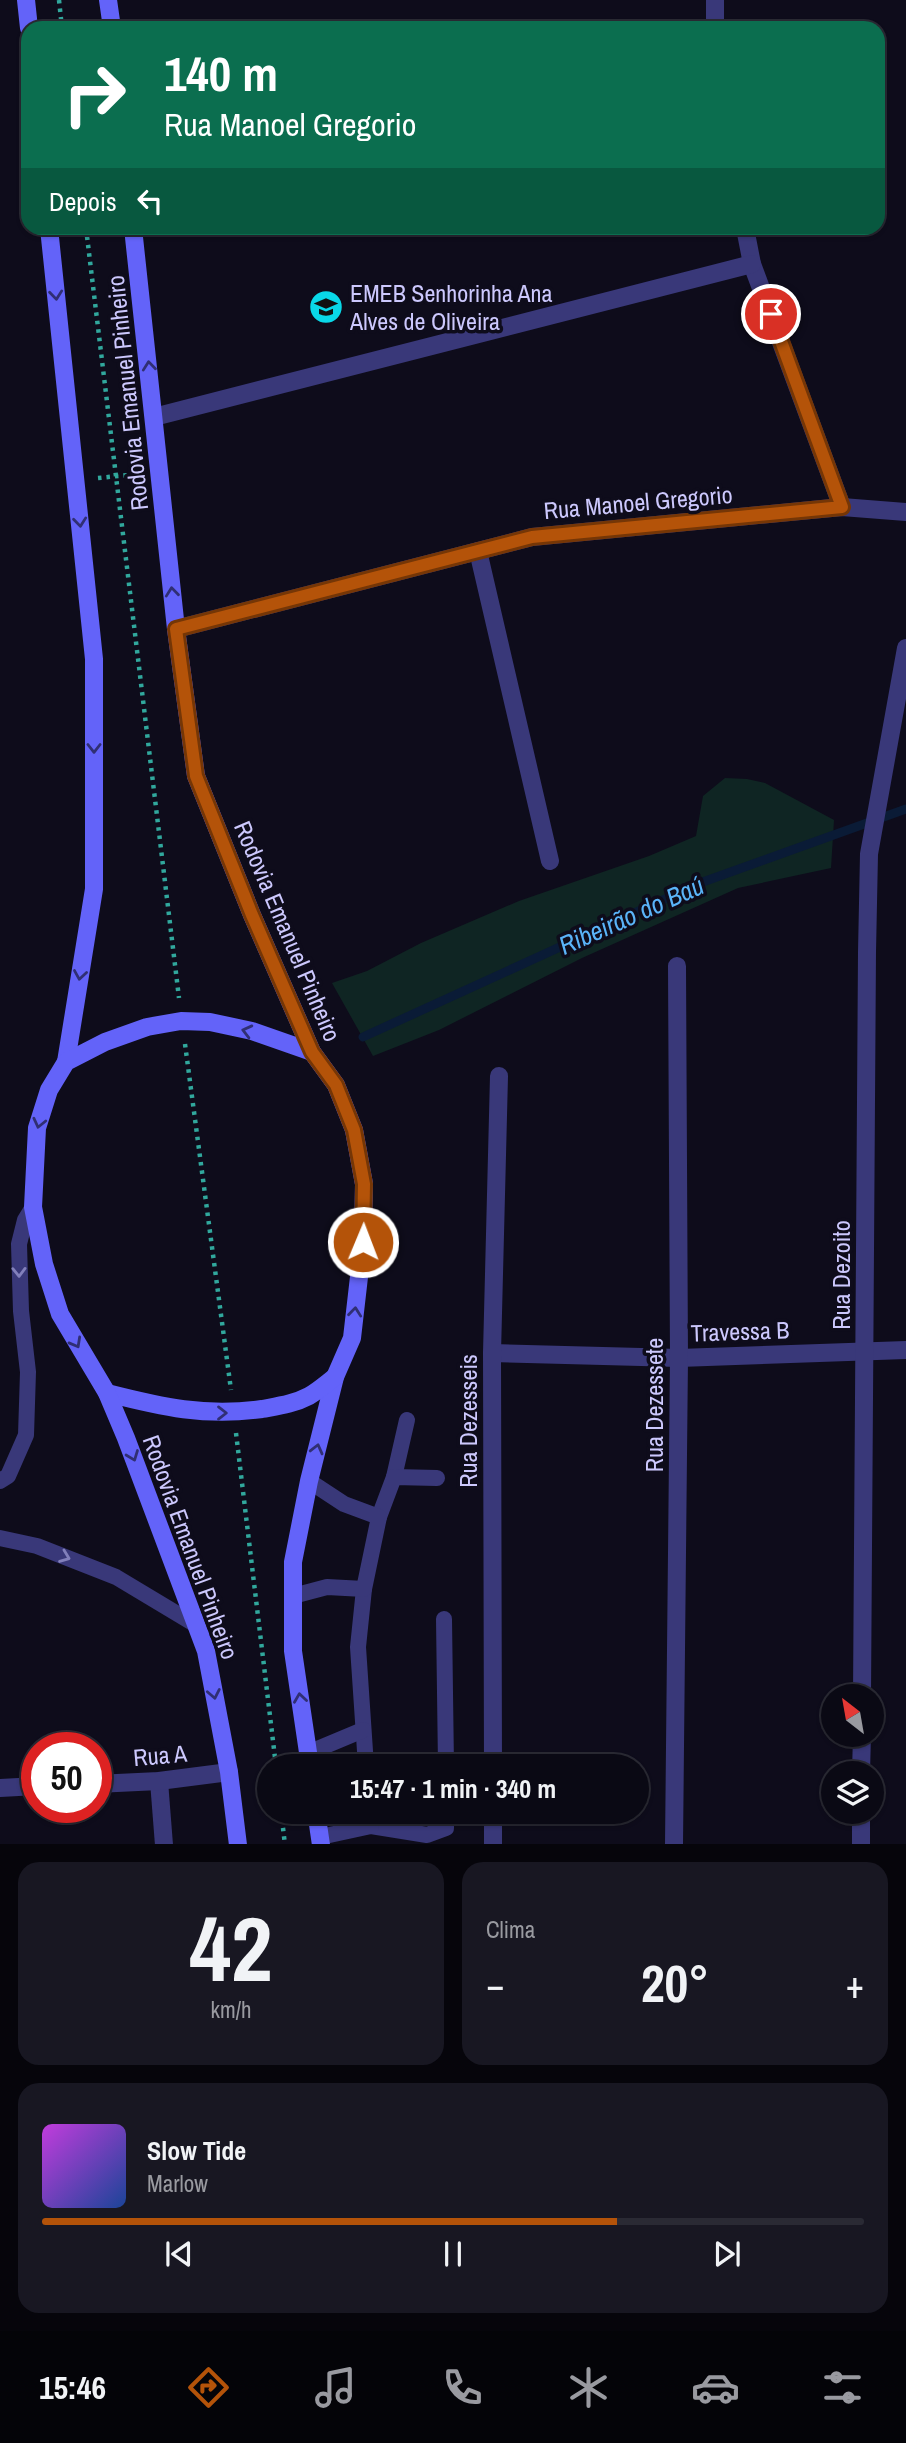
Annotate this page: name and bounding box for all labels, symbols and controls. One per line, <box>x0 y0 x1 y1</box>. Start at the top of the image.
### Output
text: 140 m <box>164 40 278 106</box>
icon: right <box>49 49 140 140</box>
text: Rua Manoel Gregorio <box>164 103 416 146</box>
icon: left <box>131 182 169 220</box>
text: Depois <box>49 184 117 219</box>
street label: Rodovia Emanuel Pinheiro <box>99 274 155 512</box>
place label: EMEB Senhorinha Ana Alves de Oliveira <box>349 277 552 337</box>
pin <box>741 284 801 344</box>
school or university icon: EMEB Senhorinha Ana Alves de Oliveira <box>307 288 345 326</box>
one-way arrow <box>49 290 64 301</box>
icon: arrive <box>752 295 790 333</box>
one-way arrow <box>141 360 156 372</box>
street label: Rua Manoel Gregorio <box>542 478 734 526</box>
one-way arrow <box>72 516 87 527</box>
one-way arrow <box>165 586 180 598</box>
one-way arrow <box>86 744 102 754</box>
street label: Rodovia Emanuel Pinheiro <box>227 816 349 1046</box>
water label: Ribeirão do Baú <box>553 867 709 963</box>
one-way arrow <box>73 969 88 981</box>
one-way arrow <box>241 1025 253 1039</box>
one-way arrow <box>33 1117 47 1129</box>
position arrow <box>326 1205 400 1279</box>
street label: Rua Dezoito <box>825 1220 857 1330</box>
one-way arrow <box>11 1267 27 1277</box>
one-way arrow <box>348 1306 363 1318</box>
street label: Travessa B <box>690 1313 790 1349</box>
one-way arrow <box>68 1336 81 1348</box>
street label: Rua Dezessete <box>638 1338 670 1472</box>
street label: Rua Dezesseis <box>452 1354 484 1488</box>
one-way arrow <box>217 1405 228 1420</box>
street label: Rodovia Emanuel Pinheiro <box>136 1430 246 1664</box>
one-way arrow <box>309 1443 323 1455</box>
one-way arrow <box>125 1449 139 1461</box>
one-way arrow <box>59 1549 71 1563</box>
north arrow <box>821 1684 884 1746</box>
map controls <box>821 1684 884 1824</box>
one-way arrow <box>206 1688 221 1700</box>
one-way arrow <box>293 1692 308 1704</box>
speed limit sign: 50 <box>21 1732 112 1823</box>
street label: Rua A <box>132 1737 189 1773</box>
button: layers <box>821 1761 884 1824</box>
text: 15:47 · 1 min · 340 m <box>350 1771 556 1806</box>
text: 42 <box>190 1887 273 2009</box>
text: Clima <box>486 1914 535 1945</box>
text: 20° <box>641 1948 709 2018</box>
text: − <box>486 1959 504 2010</box>
text: + <box>846 1959 864 2010</box>
text: km/h <box>211 1994 251 2025</box>
text: Slow Tide <box>147 2133 246 2168</box>
text: Marlow <box>147 2168 208 2199</box>
icon: previous <box>160 2235 198 2273</box>
icon: pause <box>434 2235 472 2273</box>
icon: next <box>708 2235 746 2273</box>
icon: directions <box>184 2363 233 2412</box>
icon: music <box>311 2363 360 2412</box>
icon: phone <box>438 2363 487 2412</box>
icon: climate <box>564 2363 613 2412</box>
icon: car <box>691 2363 740 2412</box>
icon: filters <box>818 2363 867 2412</box>
text: 15:46 <box>39 2366 106 2409</box>

